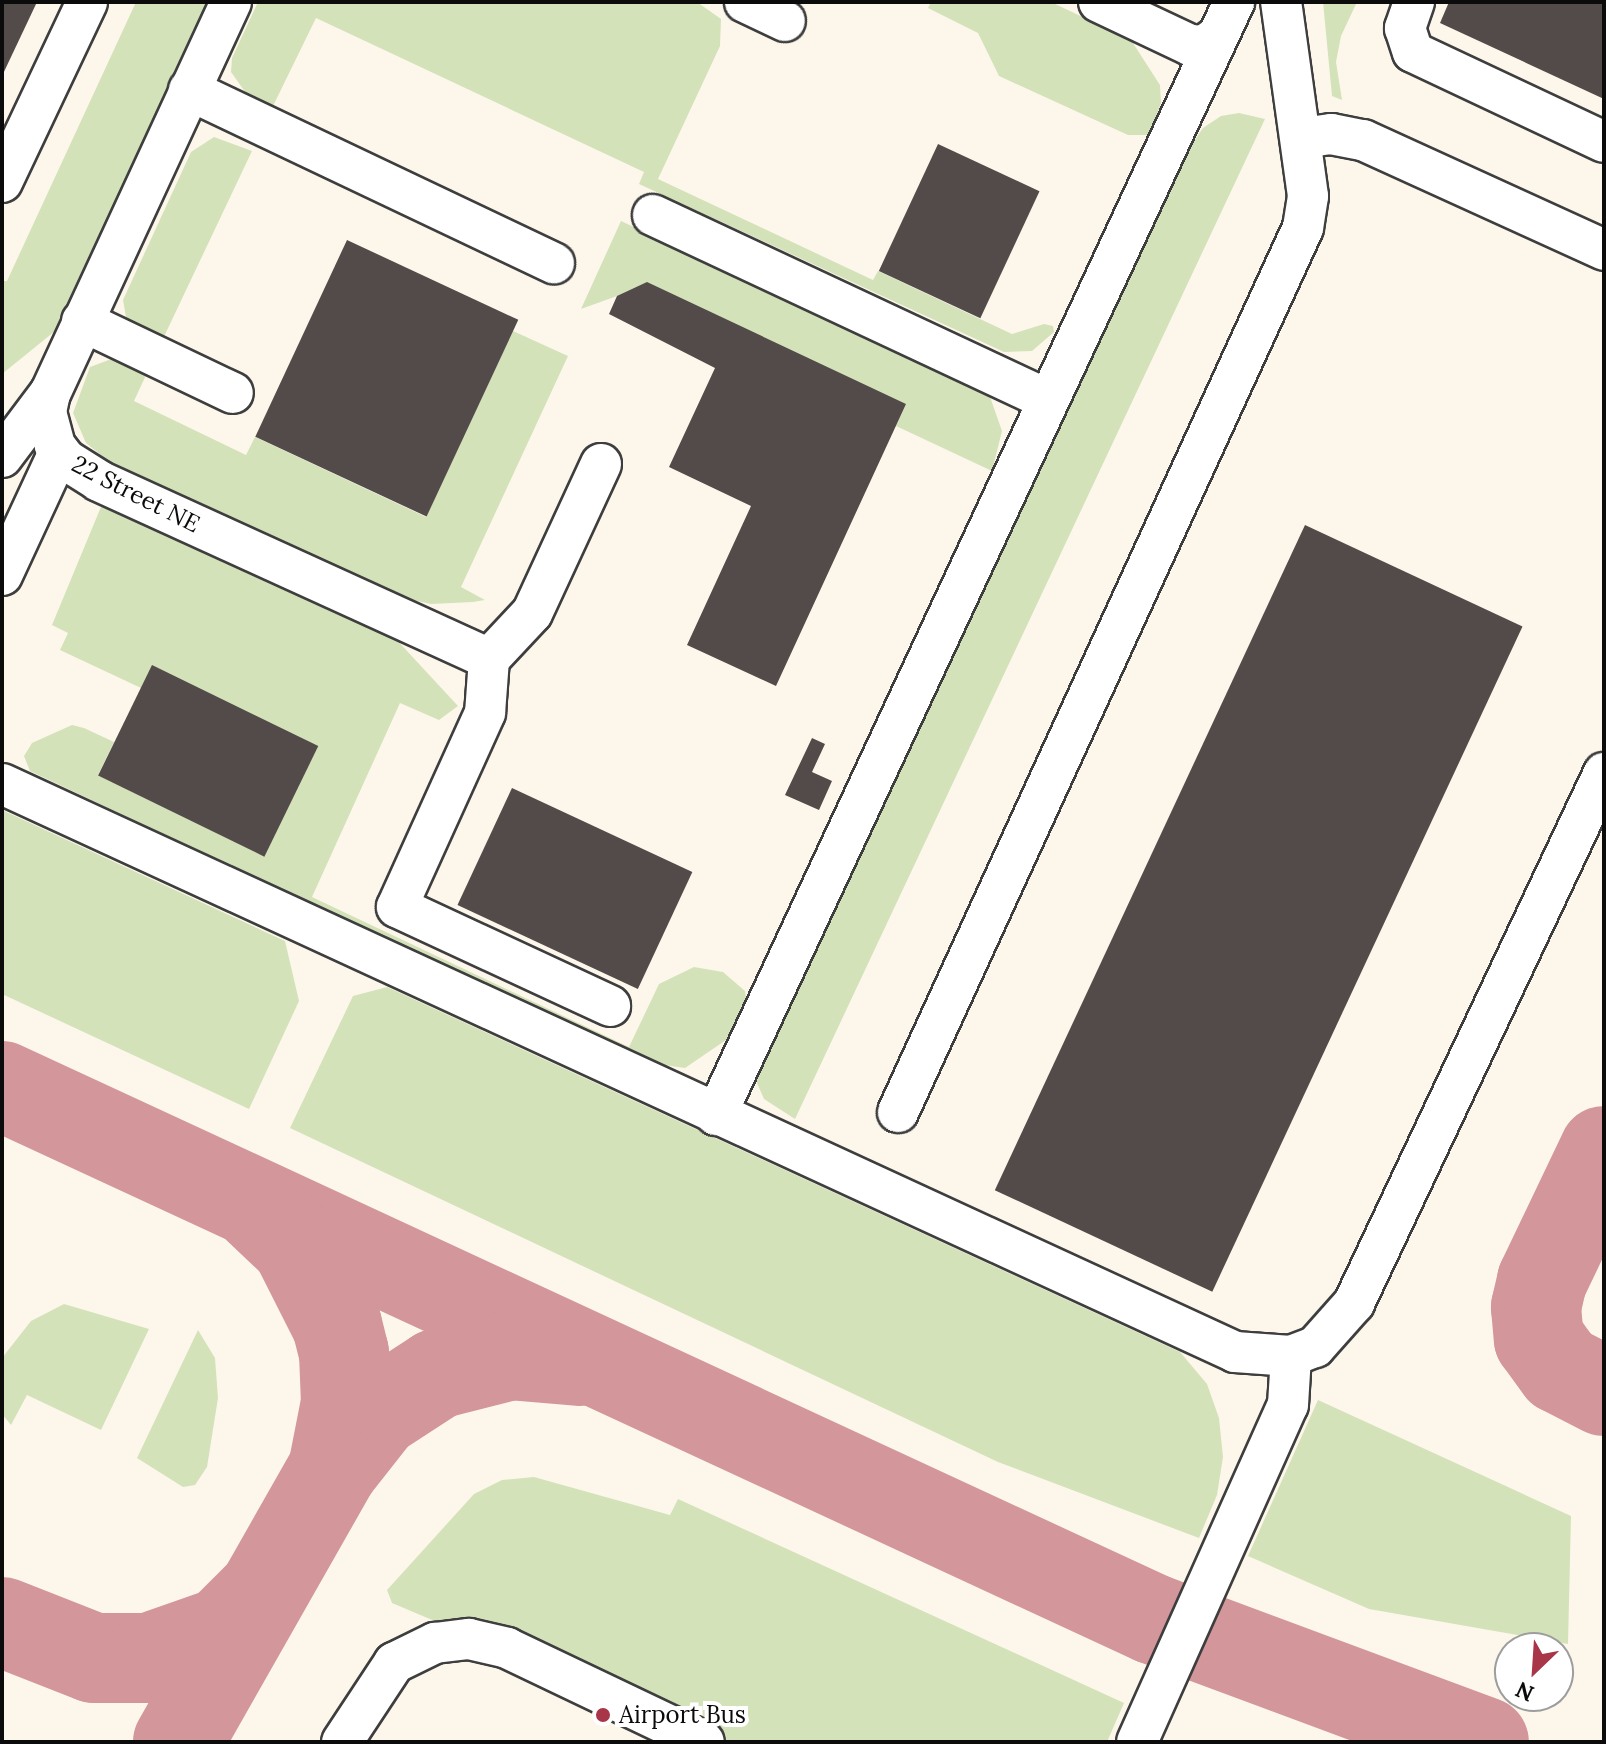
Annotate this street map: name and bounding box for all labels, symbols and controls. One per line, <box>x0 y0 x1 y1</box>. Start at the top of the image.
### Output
street label: 22 Street NE <box>67 449 205 539</box>
north arrow <box>1494 1632 1574 1712</box>
text: N <box>1511 1676 1538 1708</box>
place label: Airport Bus <box>619 1701 746 1729</box>
marker: Airport Bus <box>594 1706 612 1724</box>

